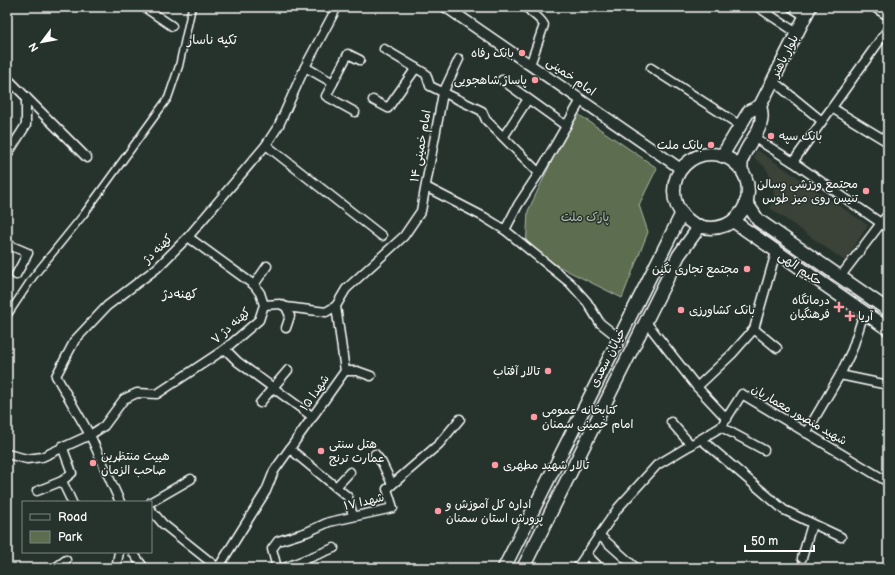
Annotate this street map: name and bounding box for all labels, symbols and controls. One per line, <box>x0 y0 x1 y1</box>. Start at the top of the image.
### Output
north arrow <box>22 22 62 62</box>
district label: تکیه ناسار <box>186 32 237 48</box>
street label: بلوار باهنر <box>767 32 802 81</box>
text: N <box>26 40 42 54</box>
place label: بانک رفاه <box>471 46 514 61</box>
marker: بانک رفاه <box>517 48 527 58</box>
street label: امام خمینی <box>543 55 598 100</box>
place label: پاساژ شاهجویی <box>454 73 527 88</box>
marker: پاساژ شاهجویی <box>530 75 540 85</box>
street label: امام خمینی ۱۴ <box>407 109 436 183</box>
place label: بانک سپه <box>779 129 822 144</box>
marker: بانک سپه <box>766 131 776 141</box>
place label: بانک ملت <box>657 138 703 153</box>
marker: بانک ملت <box>706 140 716 150</box>
place label: مجتمع ورزشی وسالن تنیس روی میز طوس <box>757 177 858 206</box>
marker: مجتمع ورزشی وسالن تنیس روی میز طوس <box>861 186 871 196</box>
park label: پارک ملت <box>561 210 609 225</box>
street label: کهنه دژ <box>139 231 176 267</box>
street label: حکیم الهی <box>775 249 825 290</box>
place label: مجتمع تجاری نگین <box>652 262 739 278</box>
marker: مجتمع تجاری نگین <box>742 264 752 274</box>
district label: کهنه‌دژ <box>161 286 198 302</box>
place label: درمانگاه فرهنگیان <box>790 293 830 322</box>
marker: درمانگاه فرهنگیان <box>833 301 845 313</box>
place label: بانک کشاورزی <box>689 303 755 318</box>
street label: کهنه دژ ۷ <box>208 305 254 347</box>
marker: بانک کشاورزی <box>676 305 686 315</box>
place label: آریا <box>858 309 874 324</box>
marker: آریا <box>845 311 855 321</box>
street label: خیابان سعدی <box>587 326 629 390</box>
place label: تالار آفتاب <box>493 364 540 379</box>
marker: تالار آفتاب <box>543 366 553 376</box>
street label: شهدا ۱۵ <box>297 372 333 414</box>
street label: شهید منصور معماریان <box>748 382 850 448</box>
place label: کتابخانه عمومی امام خمینی سمنان <box>542 403 634 433</box>
marker: کتابخانه عمومی امام خمینی سمنان <box>529 412 539 422</box>
place label: هتل سنتی عمارت ترنج <box>329 437 385 467</box>
marker: هتل سنتی عمارت ترنج <box>316 446 326 456</box>
place label: هییت منتظرین صاحب الزمان <box>101 449 170 478</box>
marker: هییت منتظرین صاحب الزمان <box>88 458 98 468</box>
place label: تالار شهید مطهری <box>503 458 590 473</box>
marker: تالار شهید مطهری <box>490 460 500 470</box>
street label: شهدا ۱۷ <box>342 490 386 514</box>
place label: اداره کل آموزش و پرورش استان سمنان <box>445 497 543 526</box>
legend <box>22 501 152 553</box>
marker: اداره کل آموزش و پرورش استان سمنان <box>433 506 443 516</box>
text: Road <box>58 510 87 525</box>
scale bar <box>745 527 814 553</box>
text: Park <box>58 530 82 545</box>
text: 50 m <box>751 534 778 549</box>

